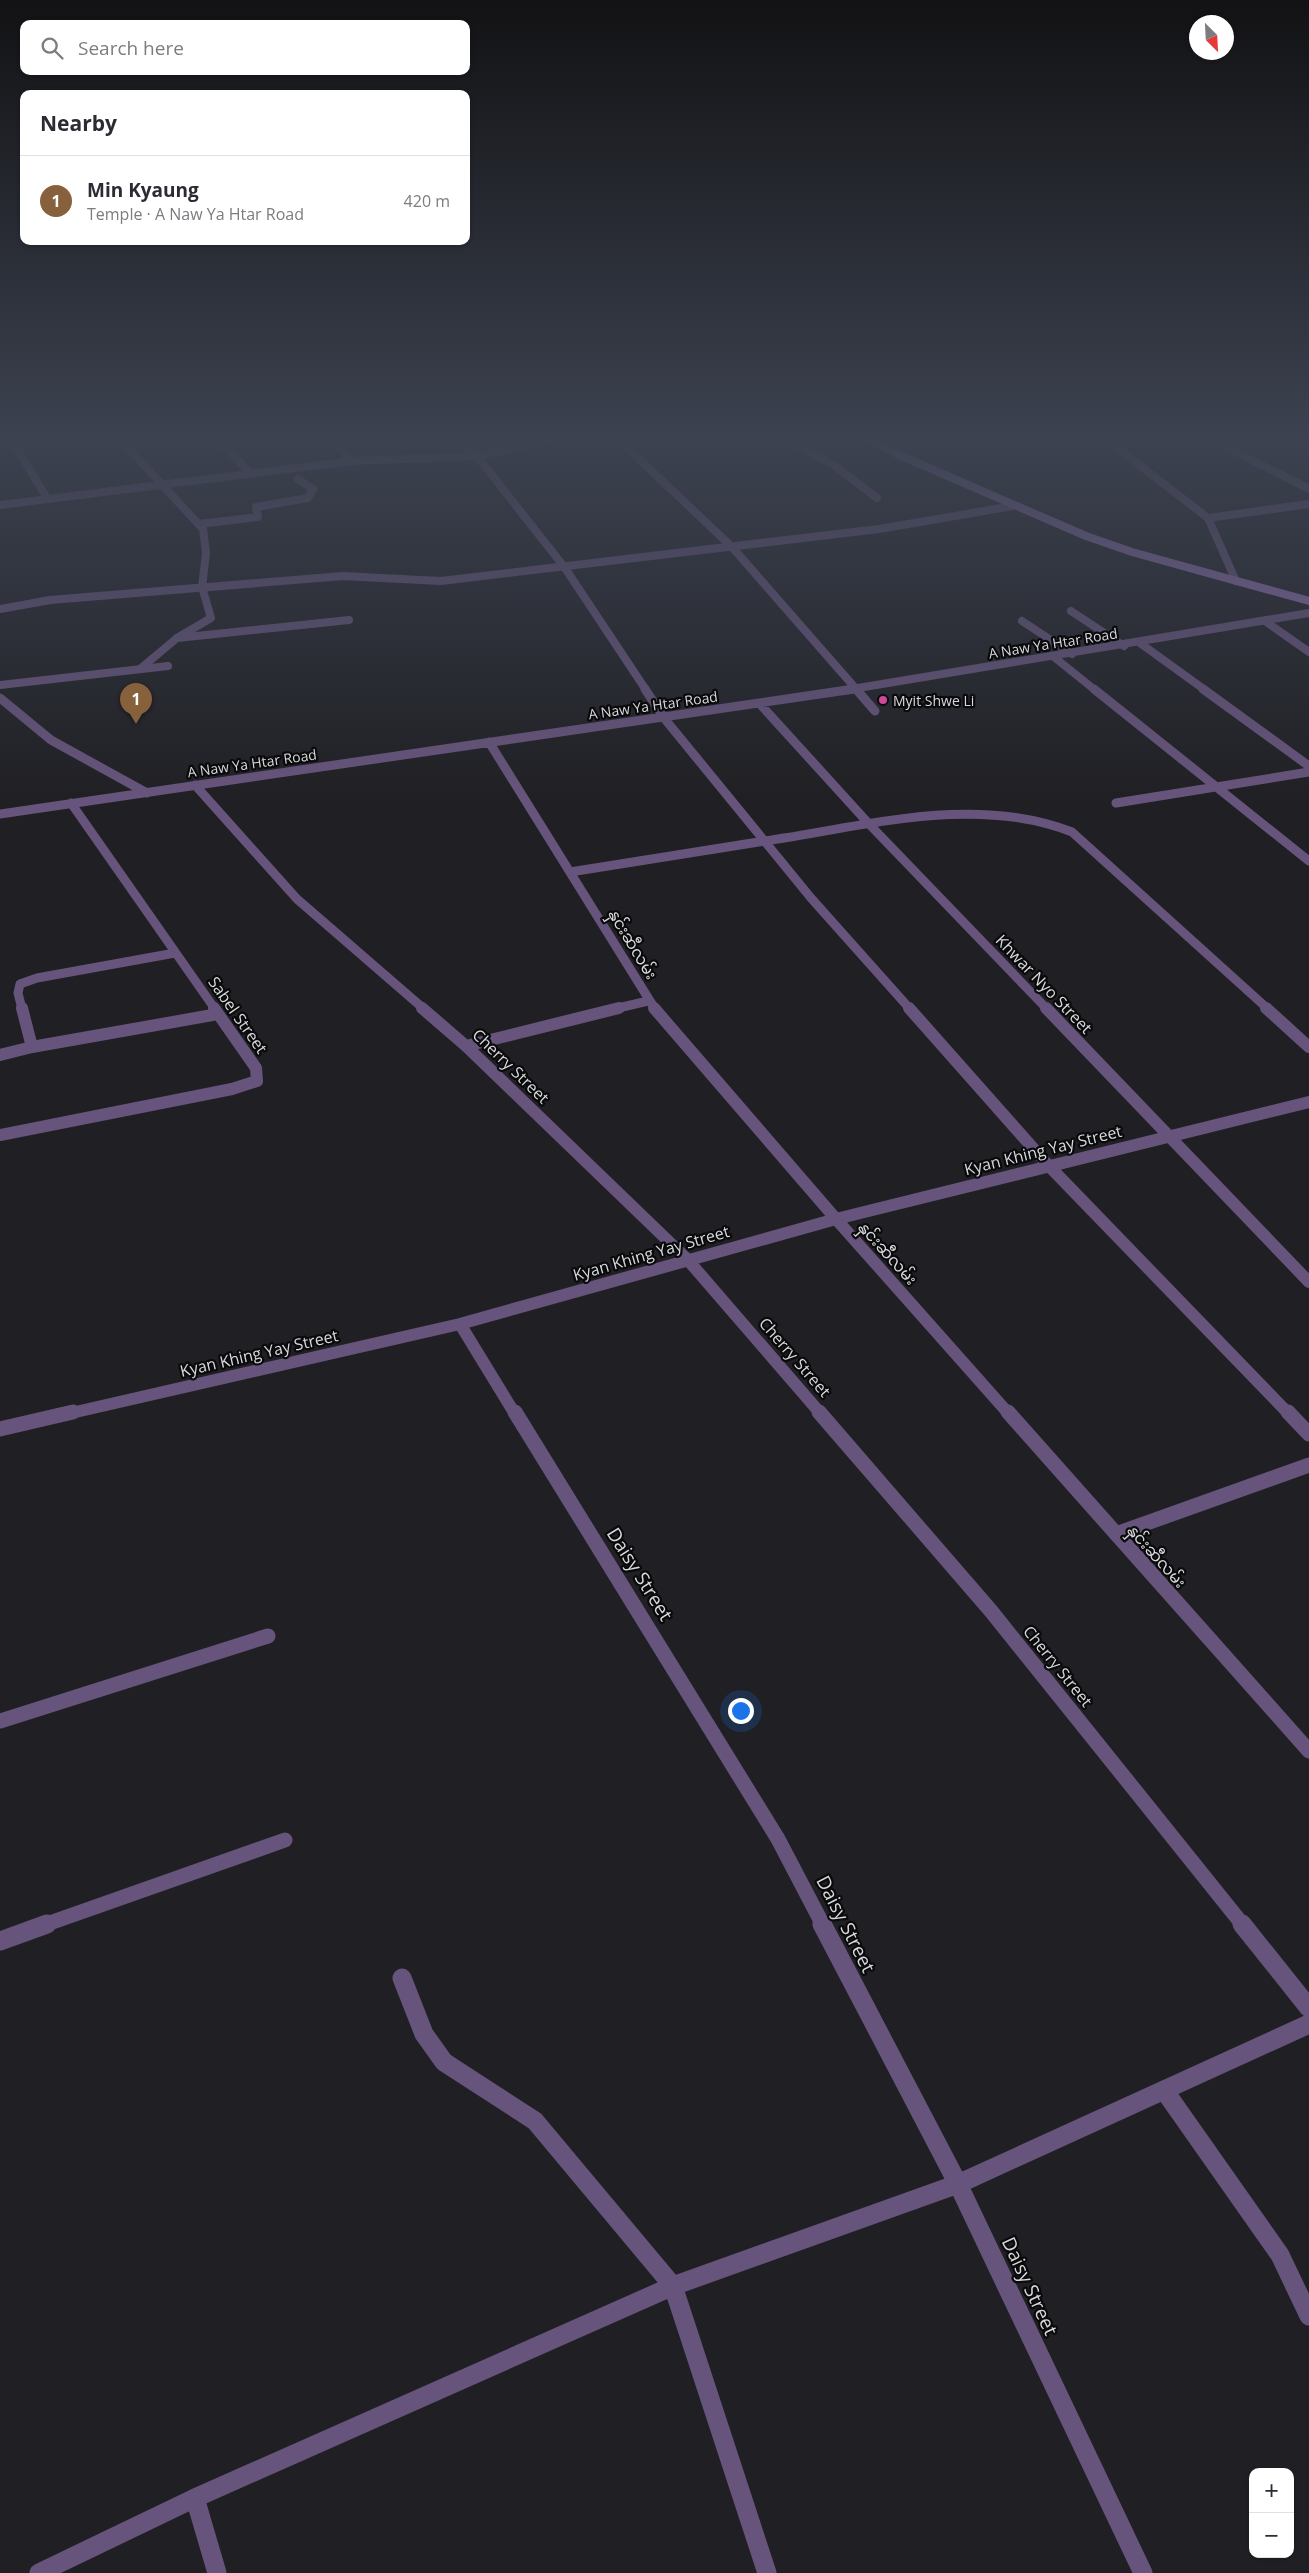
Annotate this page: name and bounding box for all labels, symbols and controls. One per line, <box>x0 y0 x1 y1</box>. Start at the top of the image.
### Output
north arrow <box>1189 15 1234 60</box>
search box <box>20 20 470 75</box>
icon: search <box>38 34 66 62</box>
text: Search here <box>78 35 184 61</box>
text: Nearby <box>40 109 117 137</box>
text: Min Kyaung <box>87 177 199 203</box>
text: 1 <box>51 190 61 212</box>
text: 420 m <box>404 190 450 212</box>
text: Temple · A Naw Ya Htar Road <box>87 203 304 225</box>
street label: A Naw Ya Htar Road <box>987 623 1119 663</box>
pin: 1 <box>120 683 152 724</box>
street label: A Naw Ya Htar Road <box>587 687 719 723</box>
place label: Myit Shwe Li <box>893 691 974 710</box>
marker: Myit Shwe Li <box>877 694 889 706</box>
street label: A Naw Ya Htar Road <box>186 745 318 781</box>
street label: နှင်းဆီလမ်း <box>600 905 663 985</box>
street label: Khwar Nyo Street <box>991 930 1097 1039</box>
street label: Sabel Street <box>203 972 273 1058</box>
street label: Cherry Street <box>468 1024 554 1108</box>
street label: Kyan Khing Yay Street <box>962 1120 1124 1180</box>
street label: နှင်းဆီလမ်း <box>851 1217 922 1292</box>
street label: Kyan Khing Yay Street <box>570 1220 732 1286</box>
street label: Cherry Street <box>754 1312 836 1402</box>
street label: Kyan Khing Yay Street <box>178 1324 341 1382</box>
street label: နှင်းဆီလမ်း <box>1120 1520 1191 1595</box>
street label: Daisy Street <box>601 1522 679 1626</box>
street label: Cherry Street <box>1018 1621 1098 1712</box>
your location <box>728 1698 754 1724</box>
street label: Daisy Street <box>810 1871 882 1977</box>
street label: Daisy Street <box>996 2233 1064 2340</box>
map controls <box>1249 2468 1294 2558</box>
button: + <box>1249 2468 1294 2513</box>
button: − <box>1249 2513 1294 2558</box>

